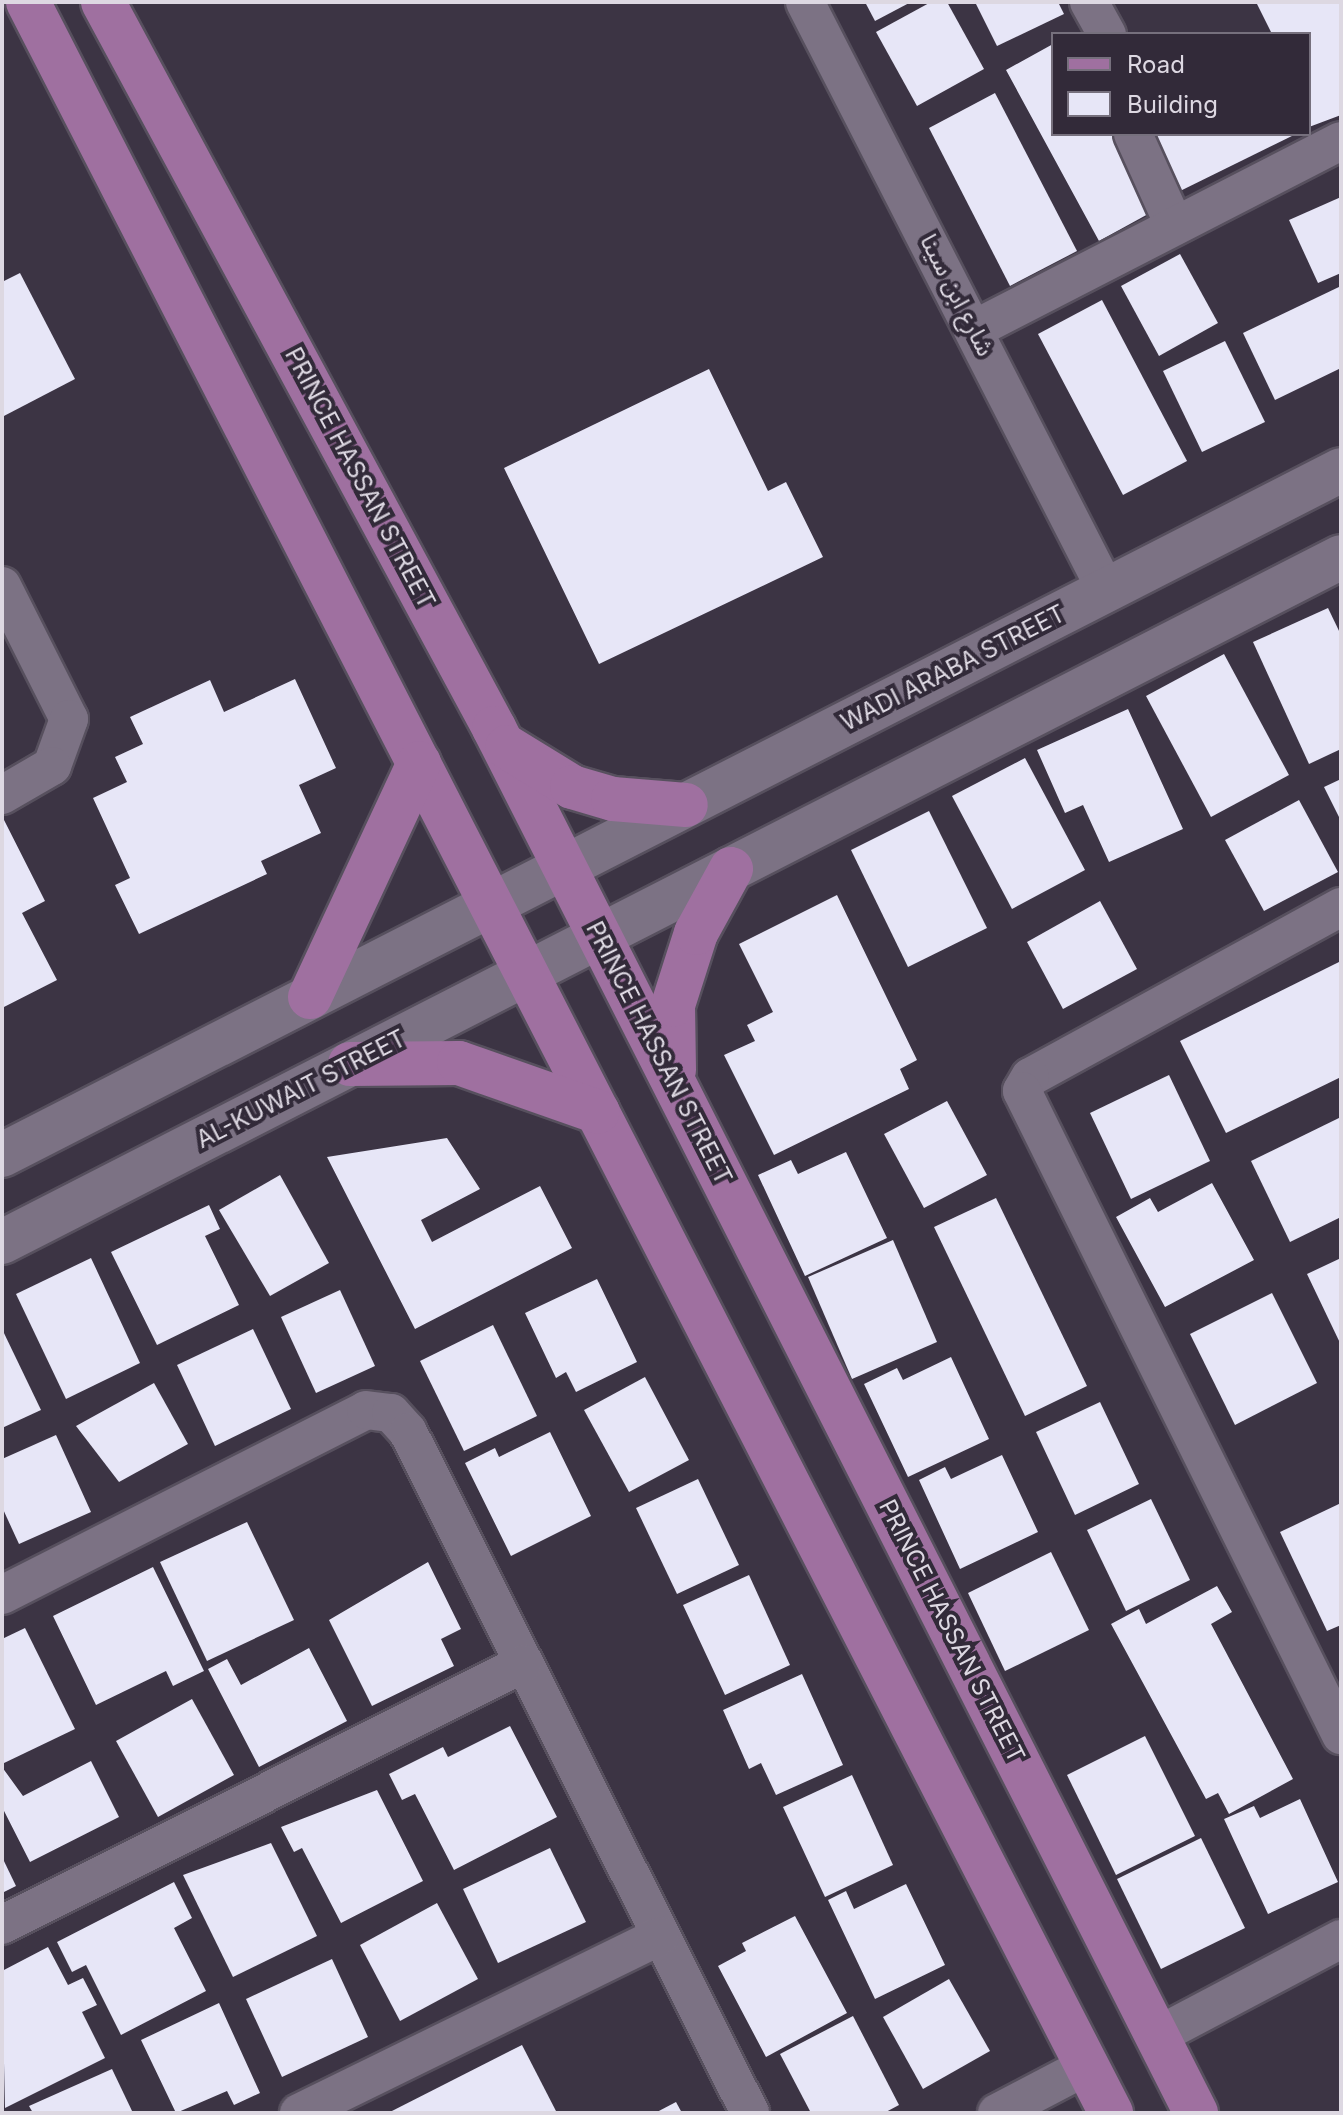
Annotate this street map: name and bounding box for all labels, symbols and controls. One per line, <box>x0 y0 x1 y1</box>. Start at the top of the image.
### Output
legend <box>1051 32 1311 136</box>
text: Road <box>1127 50 1185 79</box>
text: Building <box>1127 90 1218 119</box>
street label: شارع ابن سينا <box>914 229 1000 361</box>
street label: PRINCE HASSAN STREET <box>279 343 441 613</box>
street label: WADI ARABA STREET <box>836 599 1070 737</box>
street label: PRINCE HASSAN STREET <box>580 917 738 1189</box>
street label: AL-KUWAIT STREET <box>191 1024 411 1154</box>
street label: PRINCE HASSAN STREET <box>873 1495 1031 1767</box>

